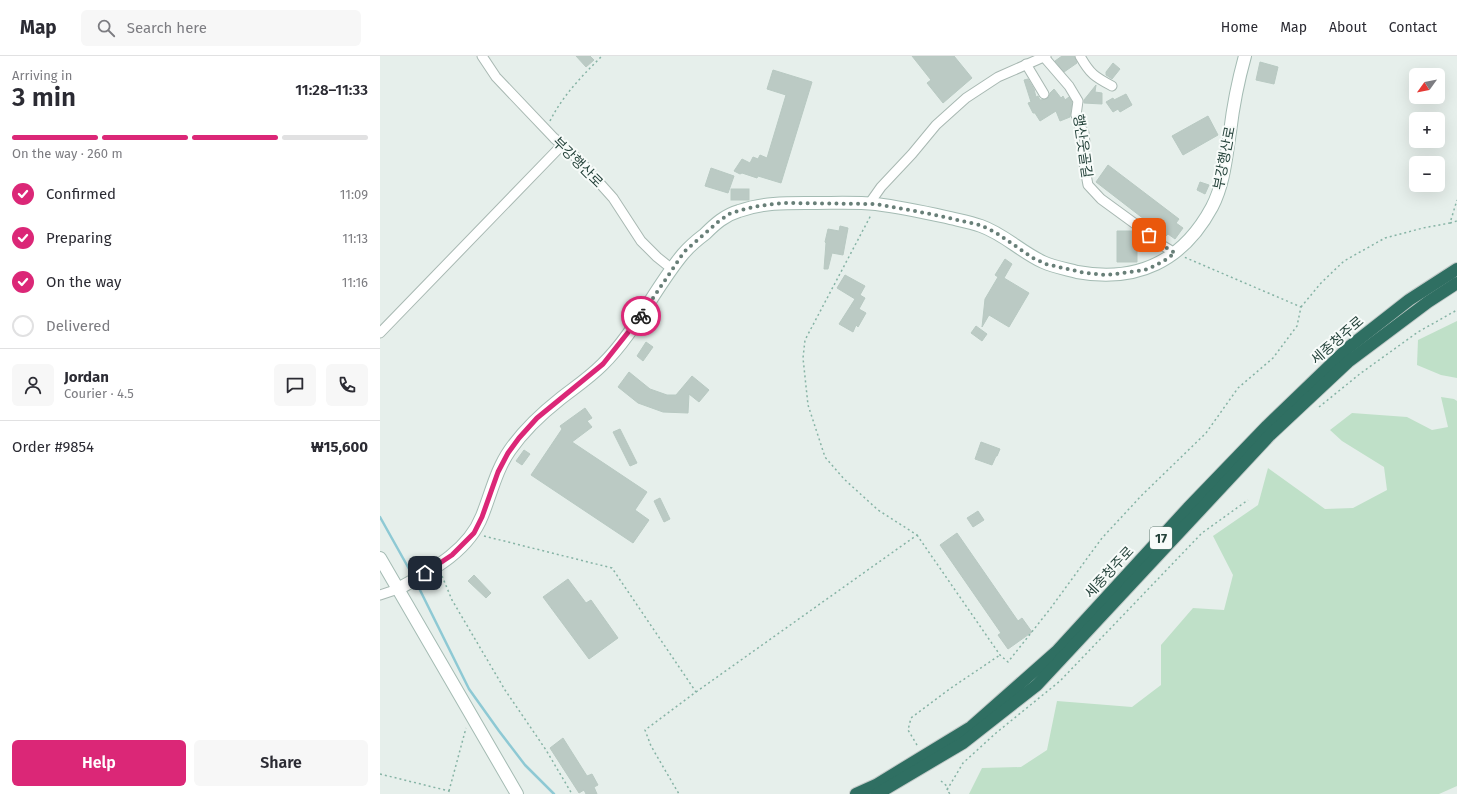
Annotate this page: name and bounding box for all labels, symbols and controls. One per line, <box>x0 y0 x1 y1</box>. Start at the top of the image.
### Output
search box <box>81 10 361 46</box>
text: Map <box>20 16 57 39</box>
icon: search <box>95 17 117 39</box>
text: Search here <box>127 19 207 37</box>
text: Home <box>1221 19 1258 36</box>
text: Map <box>1280 19 1307 36</box>
text: About <box>1329 19 1367 36</box>
text: Contact <box>1389 19 1437 36</box>
text: Arriving in <box>12 68 72 83</box>
north arrow <box>1409 68 1445 104</box>
map controls <box>1409 68 1445 192</box>
text: 11:28–11:33 <box>295 81 368 99</box>
text: 3 min <box>12 82 76 113</box>
button: + <box>1409 112 1445 148</box>
street label: 행산웃골길 <box>1070 113 1095 179</box>
street label: 부강행산로 <box>1210 125 1239 191</box>
street label: 부강행산로 <box>549 134 607 191</box>
text: On the way · 260 m <box>12 146 123 161</box>
button: − <box>1409 156 1445 192</box>
icon: check <box>12 183 34 205</box>
text: Confirmed <box>46 185 116 203</box>
text: 11:09 <box>340 187 368 202</box>
pin <box>1132 218 1166 252</box>
icon: bag <box>1138 224 1160 246</box>
icon: check <box>12 227 34 249</box>
text: Preparing <box>46 229 111 247</box>
text: 11:13 <box>342 231 368 246</box>
icon: check <box>12 271 34 293</box>
text: On the way <box>46 273 121 291</box>
text: 11:16 <box>342 275 368 290</box>
courier <box>621 296 661 336</box>
icon: bike <box>630 305 652 327</box>
street label: 세종청주로 <box>1307 313 1367 368</box>
text: Delivered <box>46 317 110 335</box>
button: person <box>12 364 54 406</box>
button: chat <box>274 364 316 406</box>
button: phone <box>326 364 368 406</box>
text: Jordan <box>64 368 109 386</box>
text: Courier · 4.5 <box>64 386 134 401</box>
text: Order #9854 <box>12 438 94 456</box>
text: ₩15,600 <box>311 438 368 456</box>
road number: 17 <box>1150 527 1172 549</box>
street label: 세종청주로 <box>1081 543 1138 602</box>
pin <box>408 556 442 590</box>
icon: home <box>414 562 436 584</box>
button: Help <box>12 740 186 786</box>
button: Share <box>194 740 368 786</box>

